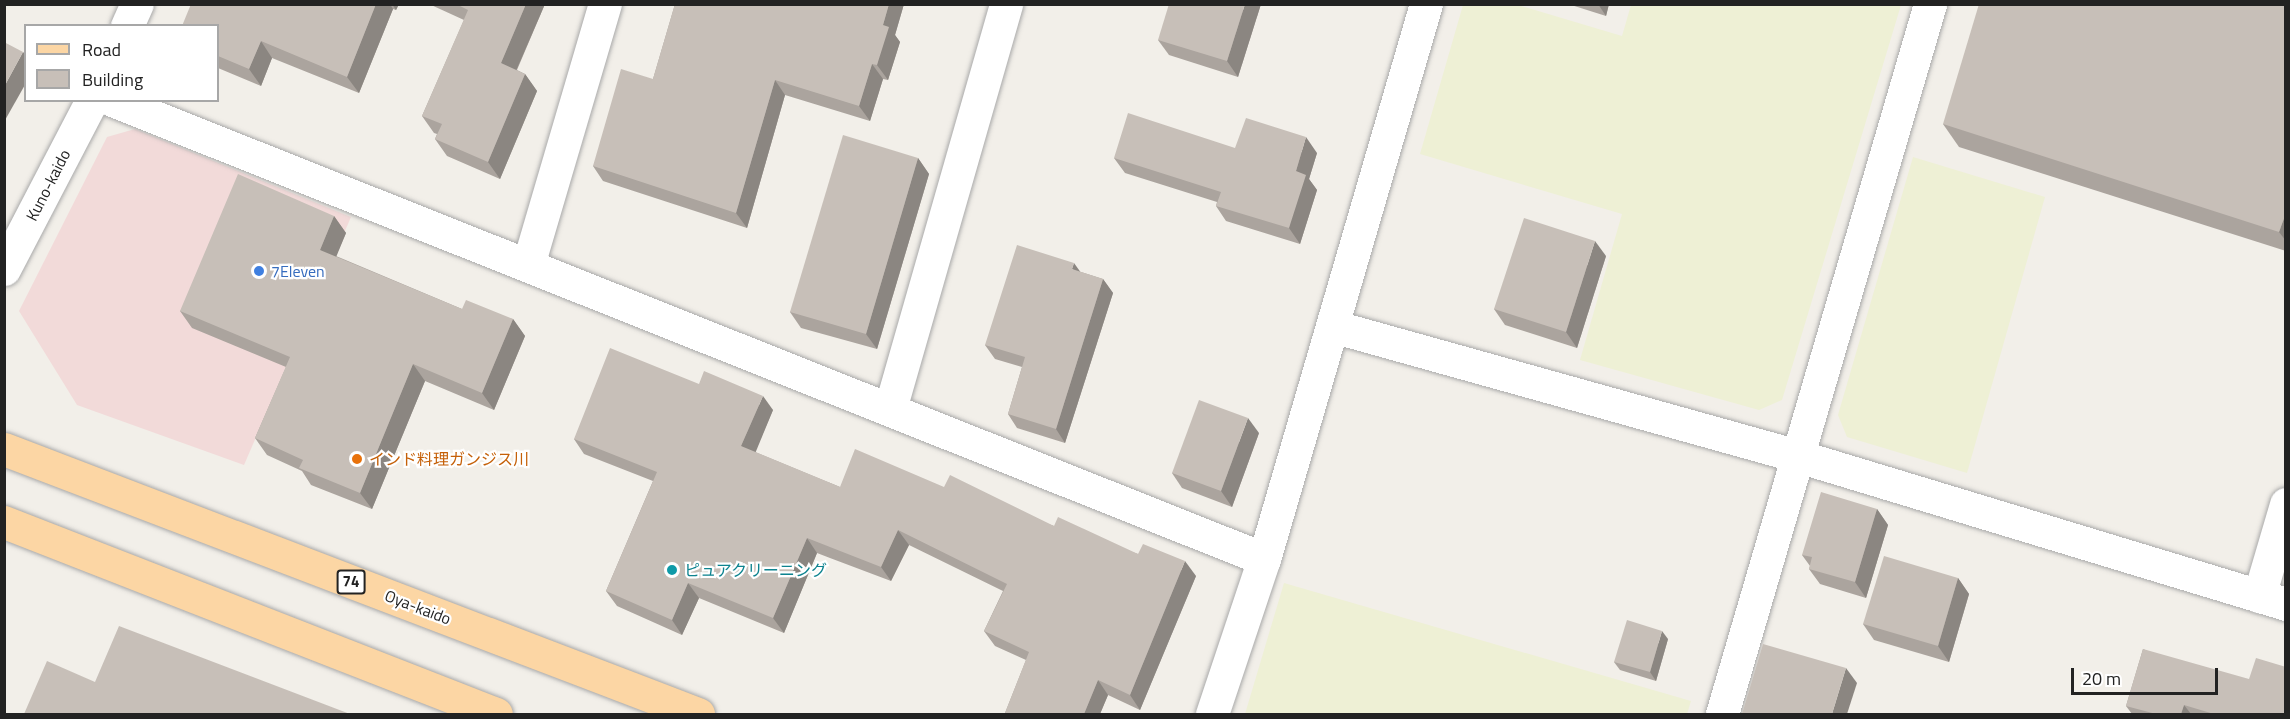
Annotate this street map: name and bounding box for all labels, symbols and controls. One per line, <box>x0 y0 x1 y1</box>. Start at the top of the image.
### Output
legend <box>24 24 219 102</box>
text: Road <box>82 36 121 63</box>
text: Building <box>82 66 143 93</box>
street label: Kuno-kaido <box>22 146 74 224</box>
place label: 7Eleven <box>271 261 325 281</box>
marker: 7Eleven <box>252 264 266 278</box>
place label: インド料理ガンジス川 <box>369 449 529 469</box>
marker: インド料理ガンジス川 <box>350 452 364 466</box>
place label: ピュアクリーニング <box>684 560 828 580</box>
marker: ピュアクリーニング <box>665 563 679 577</box>
road number: 74 <box>336 570 366 594</box>
street label: Oya-kaido <box>382 586 454 628</box>
scale bar <box>2074 656 2221 694</box>
text: 20 m <box>2082 665 2121 692</box>

